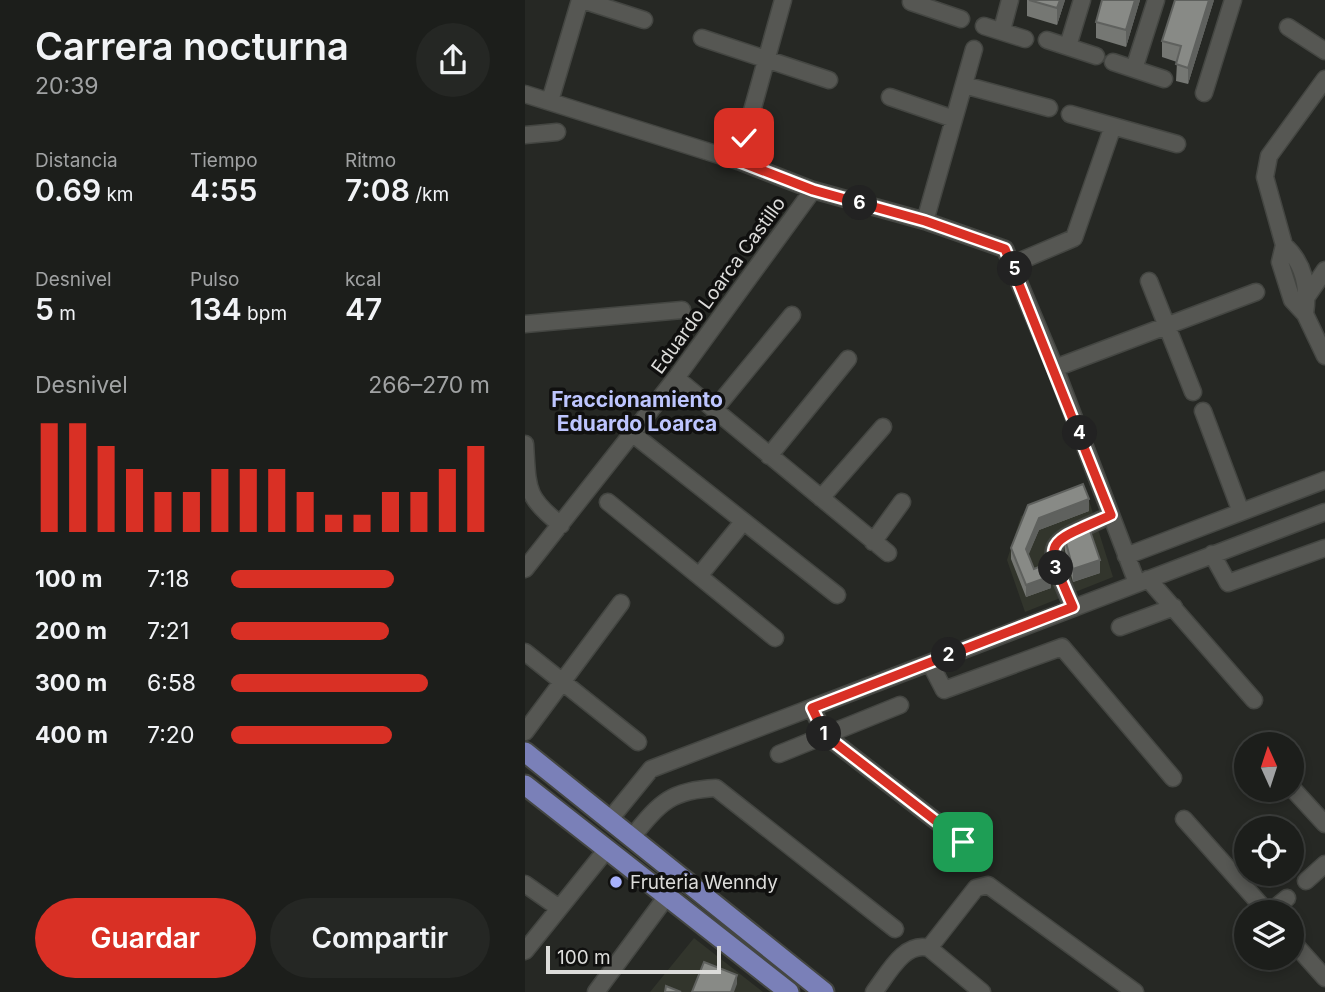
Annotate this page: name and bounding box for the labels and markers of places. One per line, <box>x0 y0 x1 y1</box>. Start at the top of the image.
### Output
pin <box>714 108 774 168</box>
pin: 6 <box>843 186 877 220</box>
pin: 5 <box>997 252 1033 286</box>
pin: 4 <box>1063 416 1097 450</box>
pin: 3 <box>1039 550 1073 586</box>
pin: 2 <box>931 638 967 672</box>
pin: 1 <box>807 716 841 752</box>
pin <box>933 812 993 872</box>
place label: Fruteria Wenndy <box>630 871 778 894</box>
marker: Fruteria Wenndy <box>608 874 624 890</box>

